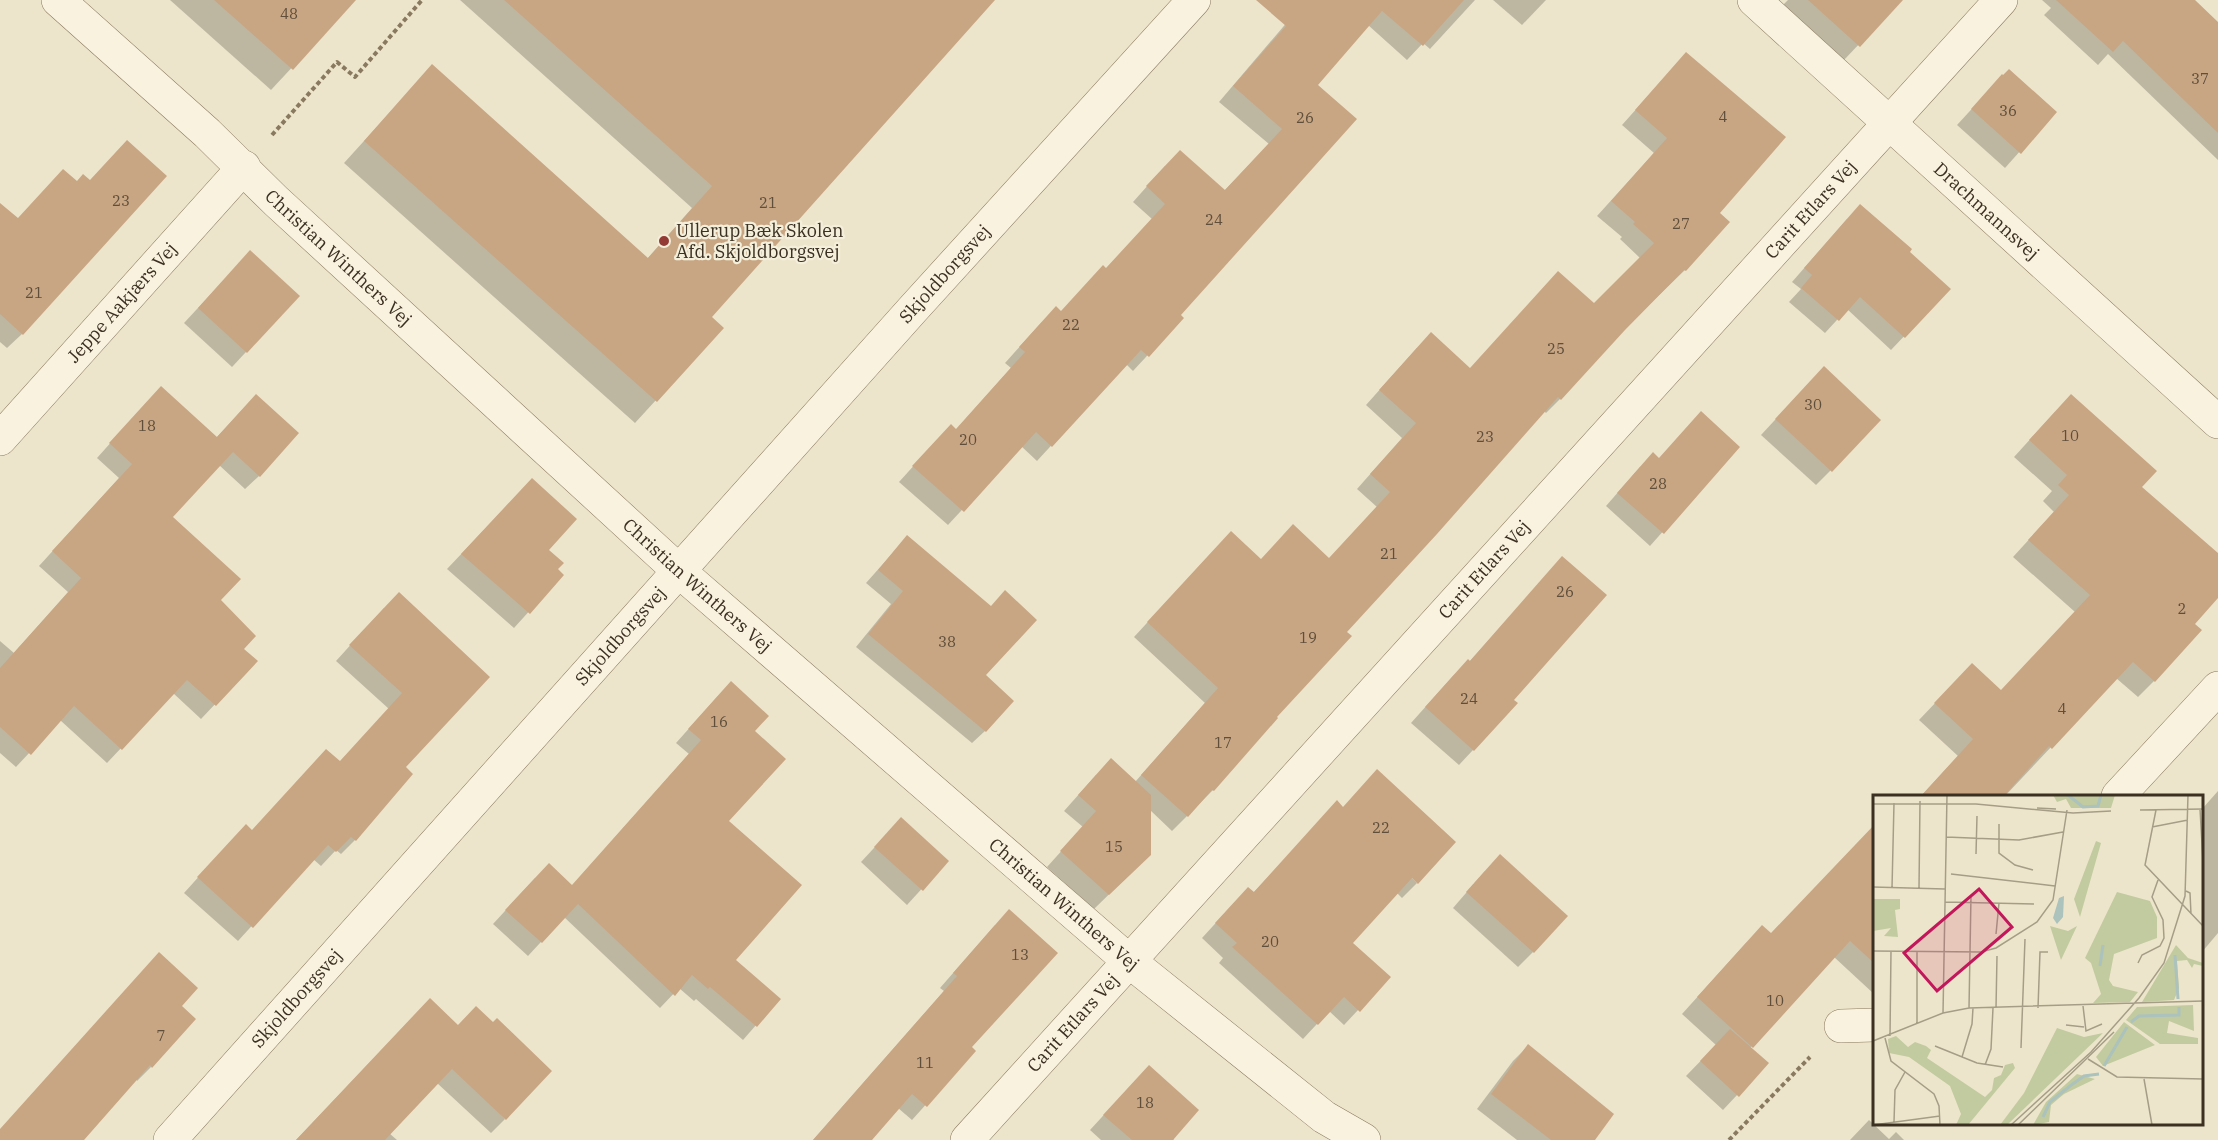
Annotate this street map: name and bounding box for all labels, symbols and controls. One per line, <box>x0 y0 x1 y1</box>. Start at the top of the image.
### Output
house number: 48 <box>280 4 298 23</box>
house number: 37 <box>2191 69 2209 88</box>
house number: 36 <box>1999 101 2017 120</box>
house number: 4 <box>1718 107 1728 126</box>
house number: 26 <box>1296 108 1314 127</box>
street label: Carit Etlars Vej <box>1760 155 1861 264</box>
street label: Drachmannsvej <box>1929 157 2044 265</box>
street label: Christian Winthers Vej <box>260 184 417 331</box>
house number: 23 <box>112 191 130 210</box>
house number: 21 <box>759 193 777 212</box>
house number: 24 <box>1205 210 1223 229</box>
house number: 27 <box>1672 214 1690 233</box>
place label: Ullerup Bæk Skolen Afd. Skjoldborgsvej <box>676 219 843 263</box>
street label: Skjoldborgsvej <box>894 220 995 328</box>
marker: Ullerup Bæk Skolen Afd. Skjoldborgsvej <box>657 234 671 248</box>
street label: Jeppe Aakjærs Vej <box>62 237 182 367</box>
house number: 21 <box>25 283 43 302</box>
house number: 22 <box>1062 315 1080 334</box>
house number: 25 <box>1547 339 1565 358</box>
house number: 30 <box>1804 395 1822 414</box>
house number: 18 <box>138 416 156 435</box>
house number: 10 <box>2061 426 2079 445</box>
house number: 23 <box>1476 427 1494 446</box>
house number: 20 <box>959 430 977 449</box>
house number: 28 <box>1649 474 1667 493</box>
street label: Christian Winthers Vej <box>618 513 777 657</box>
street label: Carit Etlars Vej <box>1433 515 1535 624</box>
house number: 21 <box>1380 544 1398 563</box>
street label: Skjoldborgsvej <box>570 581 670 690</box>
house number: 26 <box>1556 582 1574 601</box>
house number: 2 <box>2177 599 2187 618</box>
house number: 19 <box>1299 628 1317 647</box>
house number: 38 <box>938 632 956 651</box>
house number: 24 <box>1460 689 1478 708</box>
house number: 4 <box>2057 699 2067 718</box>
house number: 16 <box>710 712 728 731</box>
house number: 17 <box>1214 733 1232 752</box>
inset map <box>1873 795 2203 1125</box>
house number: 22 <box>1372 818 1390 837</box>
street label: Christian Winthers Vej <box>984 833 1144 976</box>
house number: 15 <box>1105 837 1123 856</box>
house number: 20 <box>1261 932 1279 951</box>
street label: Skjoldborgsvej <box>246 944 347 1052</box>
house number: 13 <box>1011 945 1029 964</box>
street label: Carit Etlars Vej <box>1022 968 1124 1077</box>
house number: 10 <box>1766 991 1784 1010</box>
house number: 7 <box>156 1026 166 1045</box>
house number: 11 <box>916 1053 934 1072</box>
house number: 18 <box>1136 1093 1154 1112</box>

